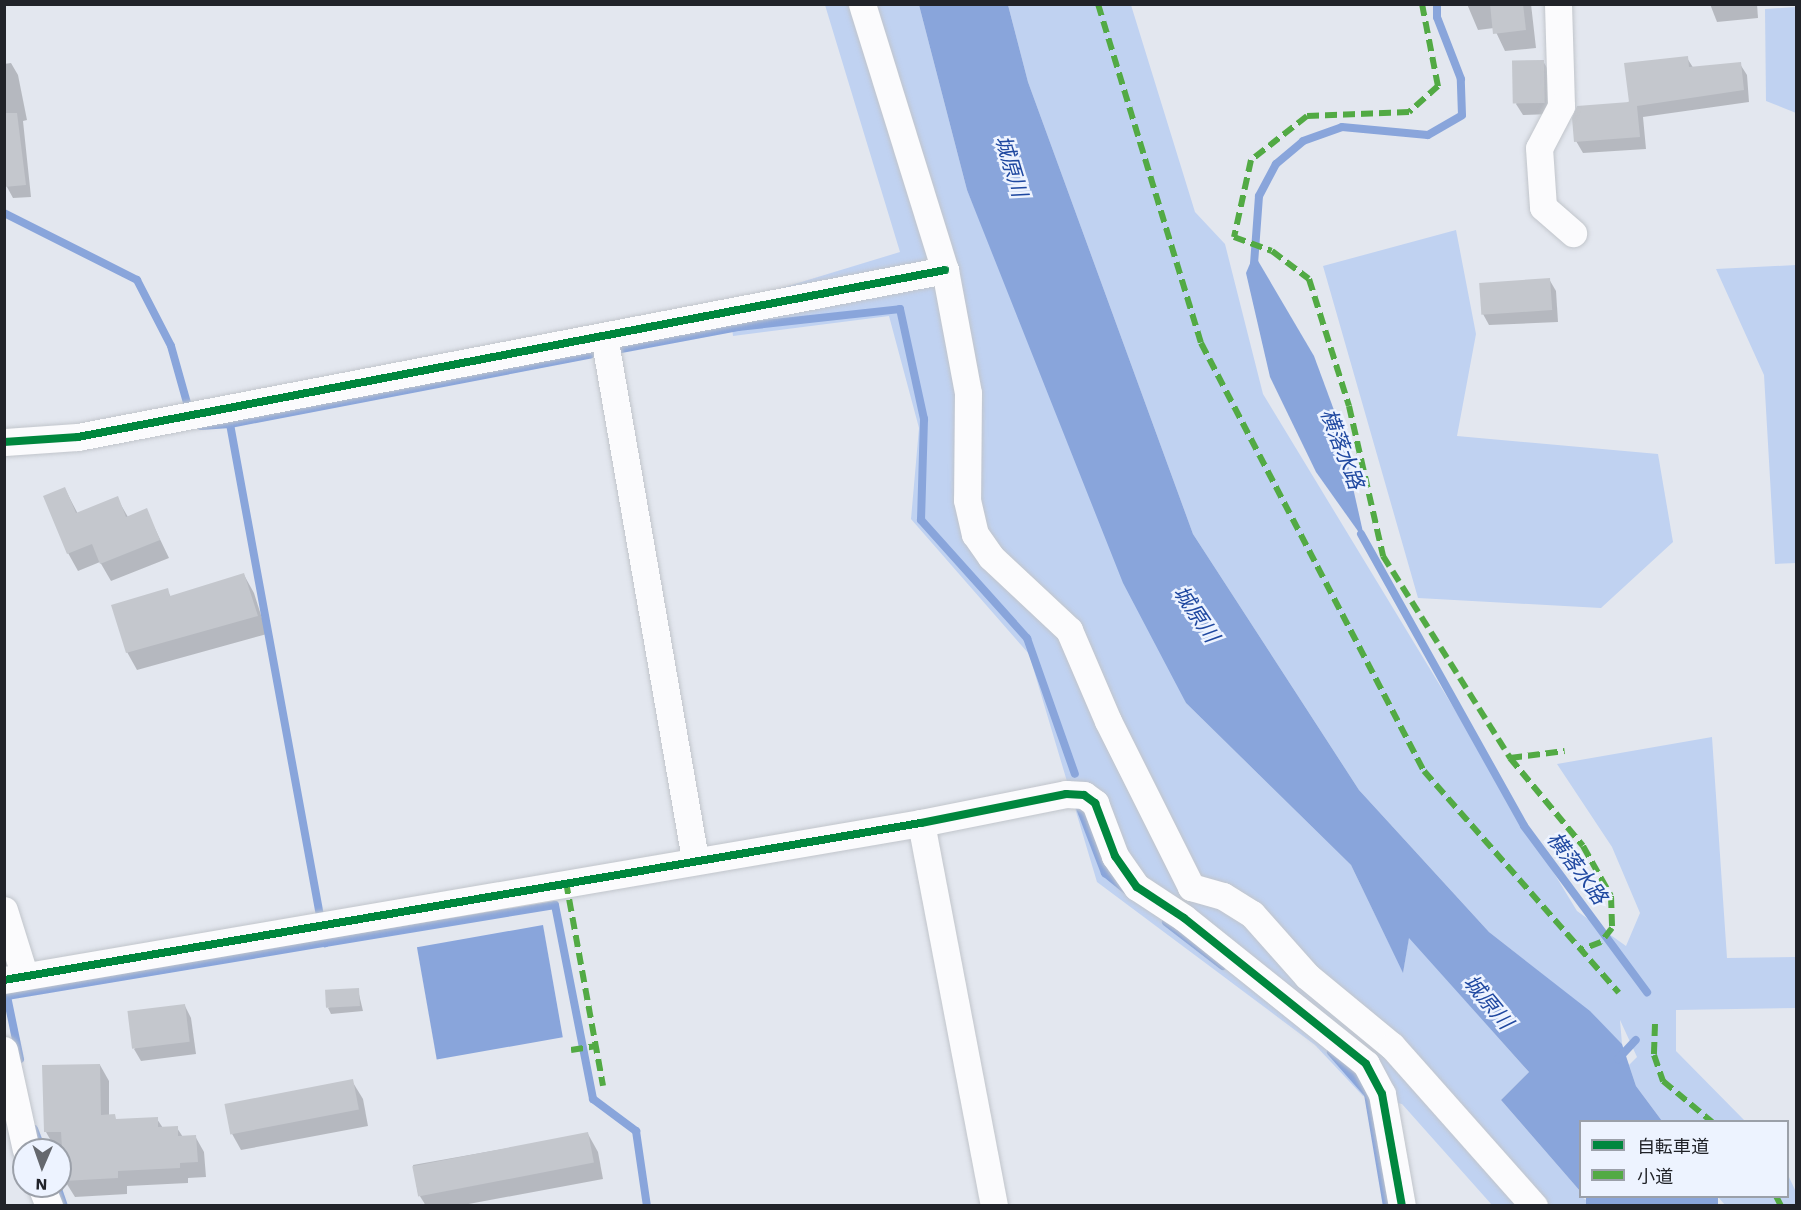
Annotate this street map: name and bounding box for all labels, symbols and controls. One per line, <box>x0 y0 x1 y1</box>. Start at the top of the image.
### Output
water label: 城原川 <box>990 132 1032 200</box>
water label: 横落水路 <box>1315 405 1369 493</box>
water label: 城原川 <box>1168 581 1224 647</box>
water label: 横落水路 <box>1542 827 1612 909</box>
water label: 城原川 <box>1458 970 1518 1034</box>
legend <box>1579 1120 1789 1198</box>
text: 自転車道 <box>1637 1136 1709 1157</box>
north arrow <box>12 1138 72 1198</box>
text: 小道 <box>1637 1166 1673 1187</box>
text: N <box>35 1175 48 1194</box>

